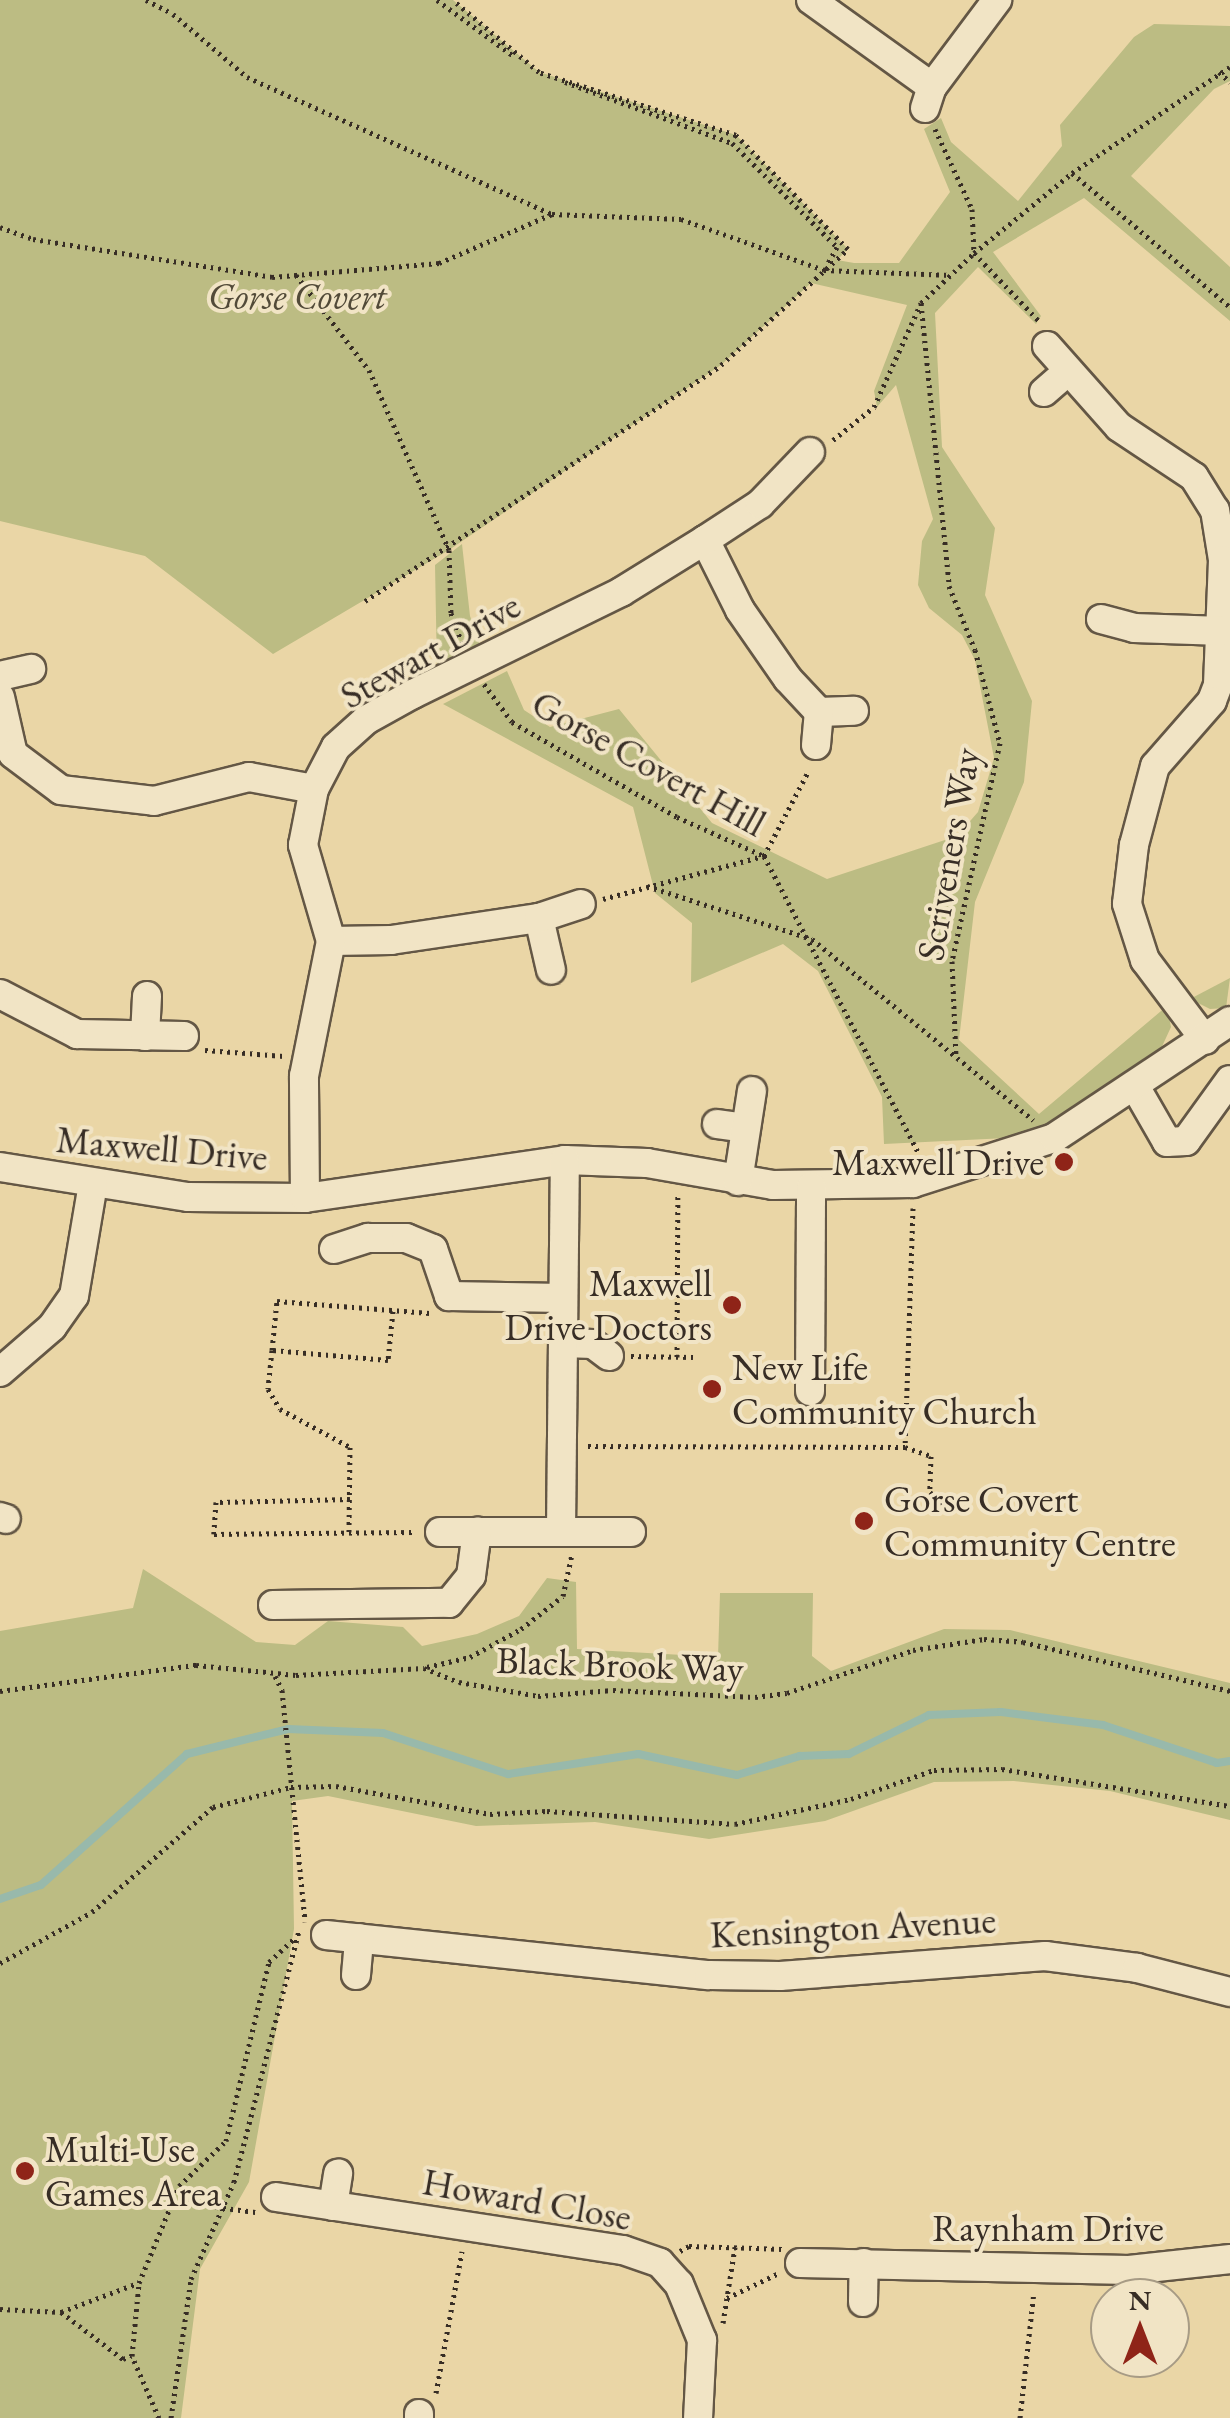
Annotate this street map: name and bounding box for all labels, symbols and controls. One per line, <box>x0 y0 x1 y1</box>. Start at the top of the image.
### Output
park label: Gorse Covert <box>208 273 386 319</box>
street label: Stewart Drive <box>332 582 528 718</box>
street label: Gorse Covert Hill <box>524 680 774 846</box>
street label: Scriveners Way <box>907 744 989 964</box>
street label: Maxwell Drive <box>54 1116 270 1180</box>
place label: Maxwell Drive <box>832 1139 1044 1185</box>
marker: Maxwell Drive <box>1053 1151 1075 1173</box>
place label: Maxwell Drive Doctors <box>505 1260 712 1350</box>
marker: Maxwell Drive Doctors <box>721 1294 743 1316</box>
place label: New Life Community Church <box>732 1344 1037 1434</box>
marker: New Life Community Church <box>701 1378 723 1400</box>
place label: Gorse Covert Community Centre <box>884 1476 1176 1566</box>
marker: Gorse Covert Community Centre <box>853 1510 875 1532</box>
street label: Black Brook Way <box>496 1637 744 1691</box>
street label: Kensington Avenue <box>709 1897 997 1957</box>
place label: Multi-Use Games Area <box>45 2126 221 2216</box>
street label: Howard Close <box>419 2158 635 2240</box>
marker: Multi-Use Games Area <box>14 2160 36 2182</box>
street label: Raynham Drive <box>932 2205 1164 2251</box>
north arrow <box>1090 2278 1190 2378</box>
text: N <box>1129 2282 1151 2318</box>

